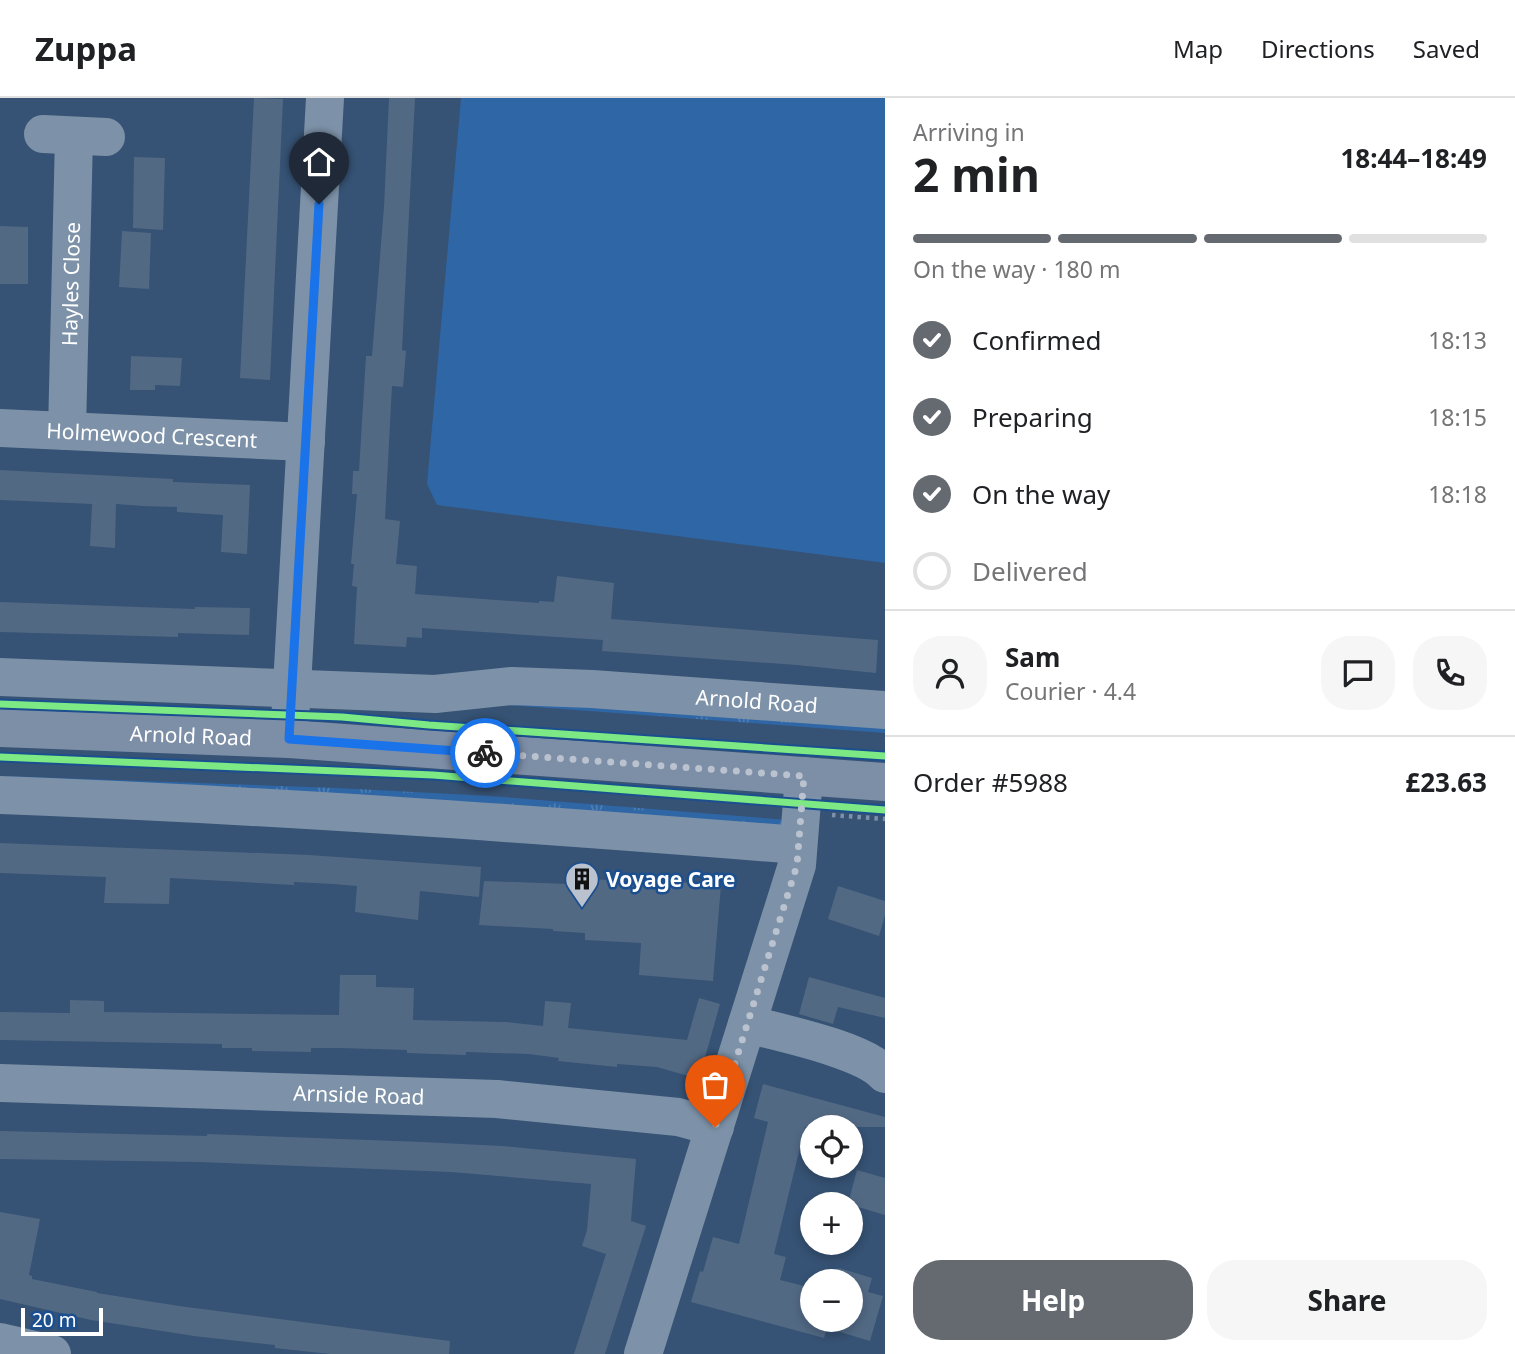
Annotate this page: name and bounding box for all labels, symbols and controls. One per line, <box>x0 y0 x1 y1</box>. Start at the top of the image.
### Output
text: Zuppa <box>35 26 137 71</box>
text: Map <box>1173 32 1223 65</box>
text: Directions <box>1261 32 1375 65</box>
text: Saved <box>1413 32 1480 65</box>
text: Arriving in <box>913 116 1025 148</box>
pin <box>289 132 349 204</box>
text: 18:44–18:49 <box>1340 140 1487 176</box>
icon: home <box>300 143 338 181</box>
text: 2 min <box>913 143 1040 205</box>
street label: Hayles Close <box>55 222 86 346</box>
text: On the way · 180 m <box>913 253 1120 285</box>
icon: check <box>913 321 951 359</box>
text: Confirmed <box>972 322 1102 358</box>
text: 18:13 <box>1428 324 1487 356</box>
icon: check <box>913 398 951 436</box>
text: Preparing <box>972 399 1093 435</box>
text: 18:15 <box>1428 401 1487 433</box>
street label: Holmewood Crescent <box>46 416 258 454</box>
icon: check <box>913 475 951 513</box>
text: On the way <box>972 476 1110 512</box>
text: 18:18 <box>1428 478 1487 510</box>
text: Delivered <box>972 553 1088 589</box>
button: person <box>913 636 987 710</box>
button: chat <box>1321 636 1395 710</box>
button: phone <box>1413 636 1487 710</box>
text: Sam <box>1005 639 1060 675</box>
text: Courier · 4.4 <box>1005 675 1136 707</box>
street label: Arnold Road <box>695 682 819 719</box>
courier <box>450 718 520 788</box>
street label: Arnold Road <box>129 719 252 752</box>
icon: bike <box>466 734 504 772</box>
text: Order #5988 <box>913 764 1068 800</box>
text: £23.63 <box>1405 764 1487 800</box>
building icon: Voyage Care <box>563 860 601 909</box>
place label: Voyage Care <box>606 865 735 893</box>
pin <box>685 1055 745 1127</box>
icon: bag <box>696 1066 734 1104</box>
street label: Arnside Road <box>293 1078 425 1111</box>
map controls <box>800 1115 863 1332</box>
button: locate <box>800 1115 863 1178</box>
button: + <box>800 1192 863 1255</box>
button: Help <box>913 1260 1193 1340</box>
button: Share <box>1207 1260 1487 1340</box>
button: − <box>800 1269 863 1332</box>
scale bar <box>21 1305 103 1337</box>
text: 20 m <box>32 1307 76 1333</box>

